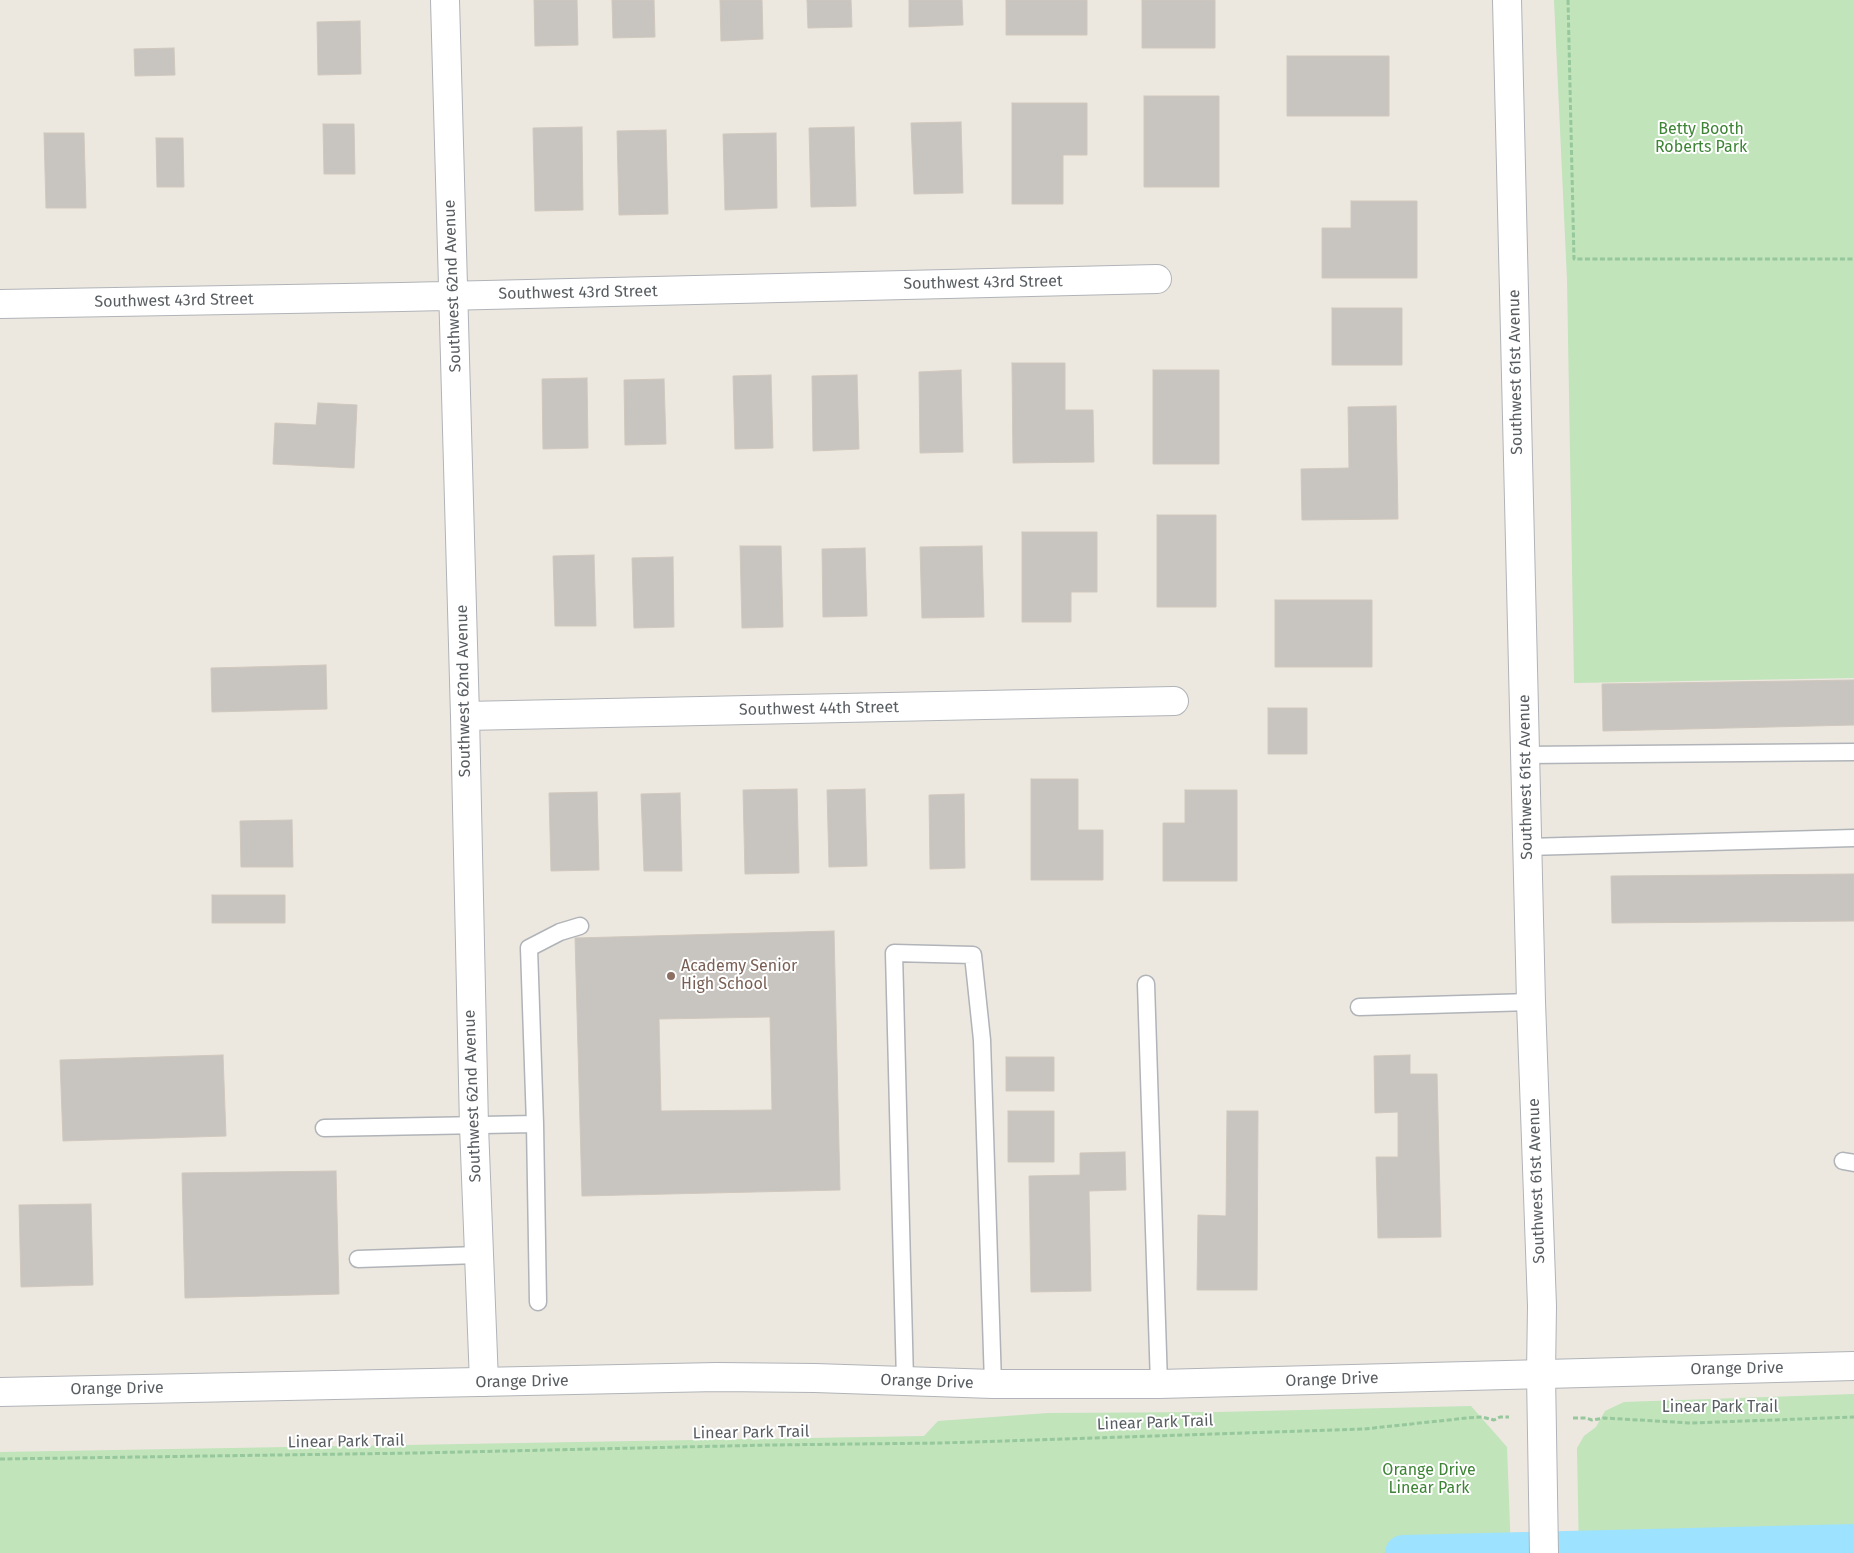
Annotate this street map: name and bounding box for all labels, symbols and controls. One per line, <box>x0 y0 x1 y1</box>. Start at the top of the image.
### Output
park label: Betty Booth Roberts Park <box>1655 120 1747 158</box>
street label: Southwest 62nd Avenue <box>440 199 466 373</box>
street label: Southwest 43rd Street <box>903 272 1063 294</box>
street label: Southwest 43rd Street <box>498 282 658 304</box>
street label: Southwest 61st Avenue <box>1505 289 1527 455</box>
street label: Southwest 43rd Street <box>94 290 254 312</box>
street label: Southwest 62nd Avenue <box>453 604 475 778</box>
street label: Southwest 61st Avenue <box>1515 694 1537 860</box>
street label: Southwest 44th Street <box>739 698 899 720</box>
place label: Academy Senior High School <box>681 957 797 995</box>
marker: Academy Senior High School <box>665 970 677 982</box>
street label: Southwest 62nd Avenue <box>460 1009 486 1183</box>
street label: Southwest 61st Avenue <box>1525 1098 1549 1264</box>
street label: Orange Drive <box>1690 1359 1784 1379</box>
street label: Orange Drive <box>1285 1369 1379 1391</box>
street label: Orange Drive <box>880 1371 974 1393</box>
street label: Orange Drive <box>475 1372 569 1392</box>
street label: Orange Drive <box>70 1379 164 1399</box>
street label: Linear Park Trail <box>1662 1398 1778 1418</box>
street label: Linear Park Trail <box>1096 1411 1214 1435</box>
street label: Linear Park Trail <box>693 1422 809 1444</box>
street label: Linear Park Trail <box>288 1431 404 1453</box>
park label: Orange Drive Linear Park <box>1382 1461 1476 1499</box>

